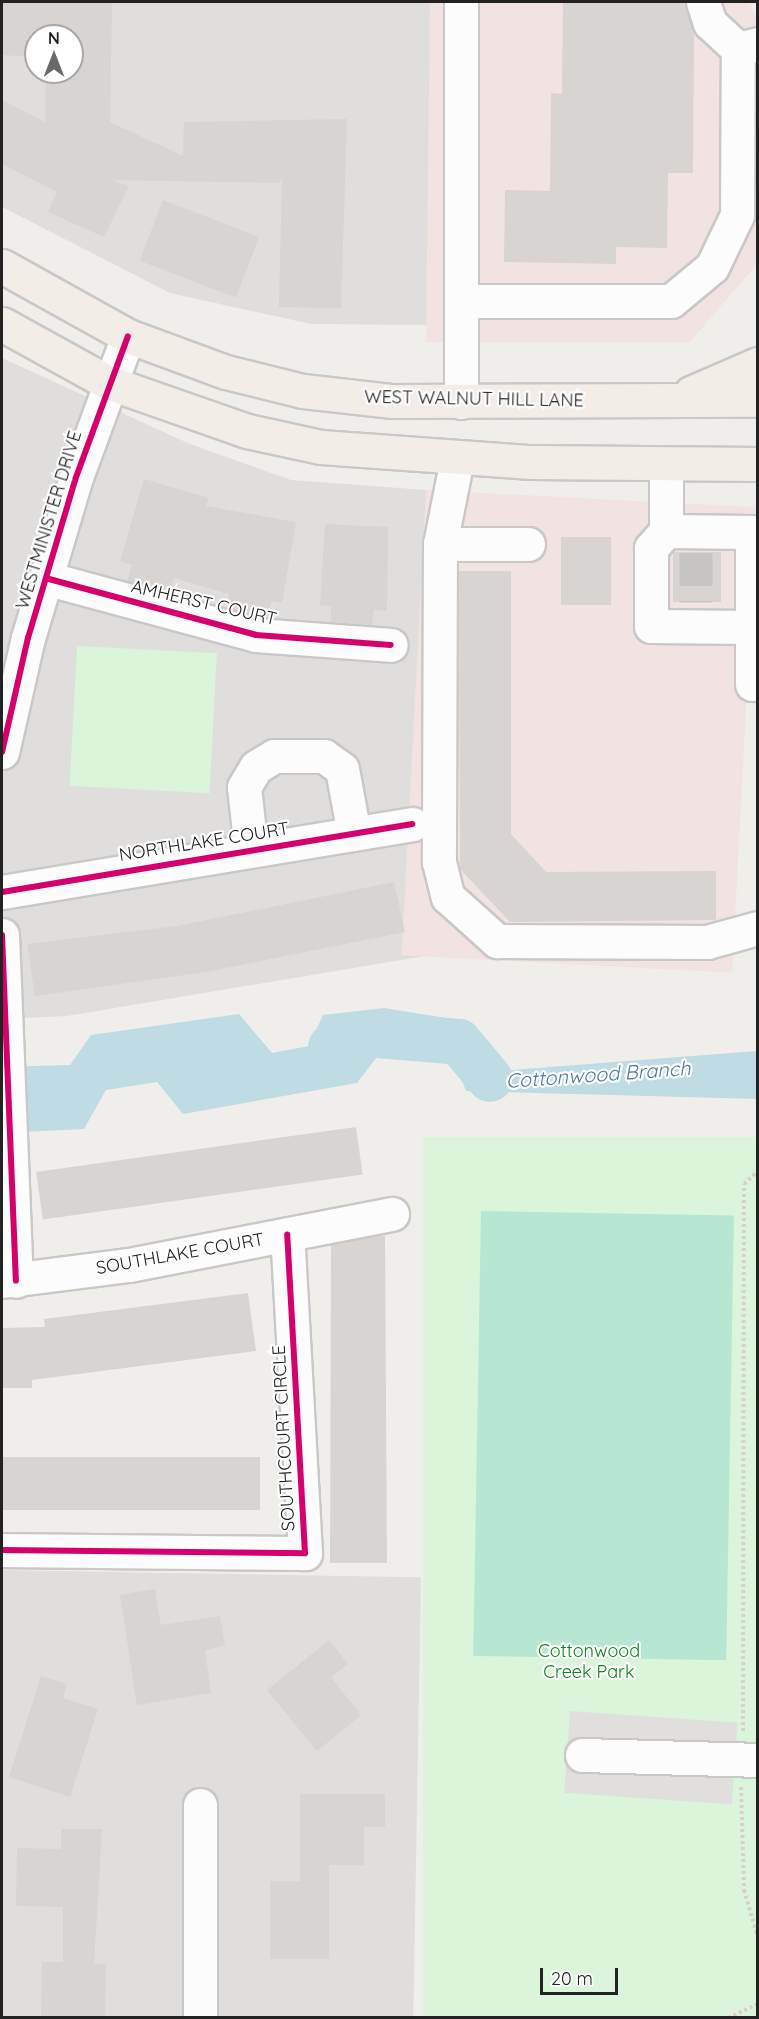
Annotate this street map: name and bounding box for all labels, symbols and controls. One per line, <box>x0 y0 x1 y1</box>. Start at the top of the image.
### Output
north arrow <box>24 24 84 84</box>
text: N <box>48 28 60 48</box>
street label: WEST WALNUT HILL LANE <box>364 386 584 412</box>
street label: WESTMINISTER DRIVE <box>12 428 86 612</box>
street label: AMHERST COURT <box>129 576 279 630</box>
street label: NORTHLAKE COURT <box>117 818 291 866</box>
water label: Cottonwood Branch <box>505 1056 691 1092</box>
street label: SOUTHLAKE COURT <box>94 1229 266 1279</box>
street label: SOUTHCOURT CIRCLE <box>268 1344 300 1532</box>
park label: Cottonwood Creek Park <box>538 1641 640 1684</box>
scale bar <box>543 1956 621 1994</box>
text: 20 m <box>551 1967 593 1990</box>

